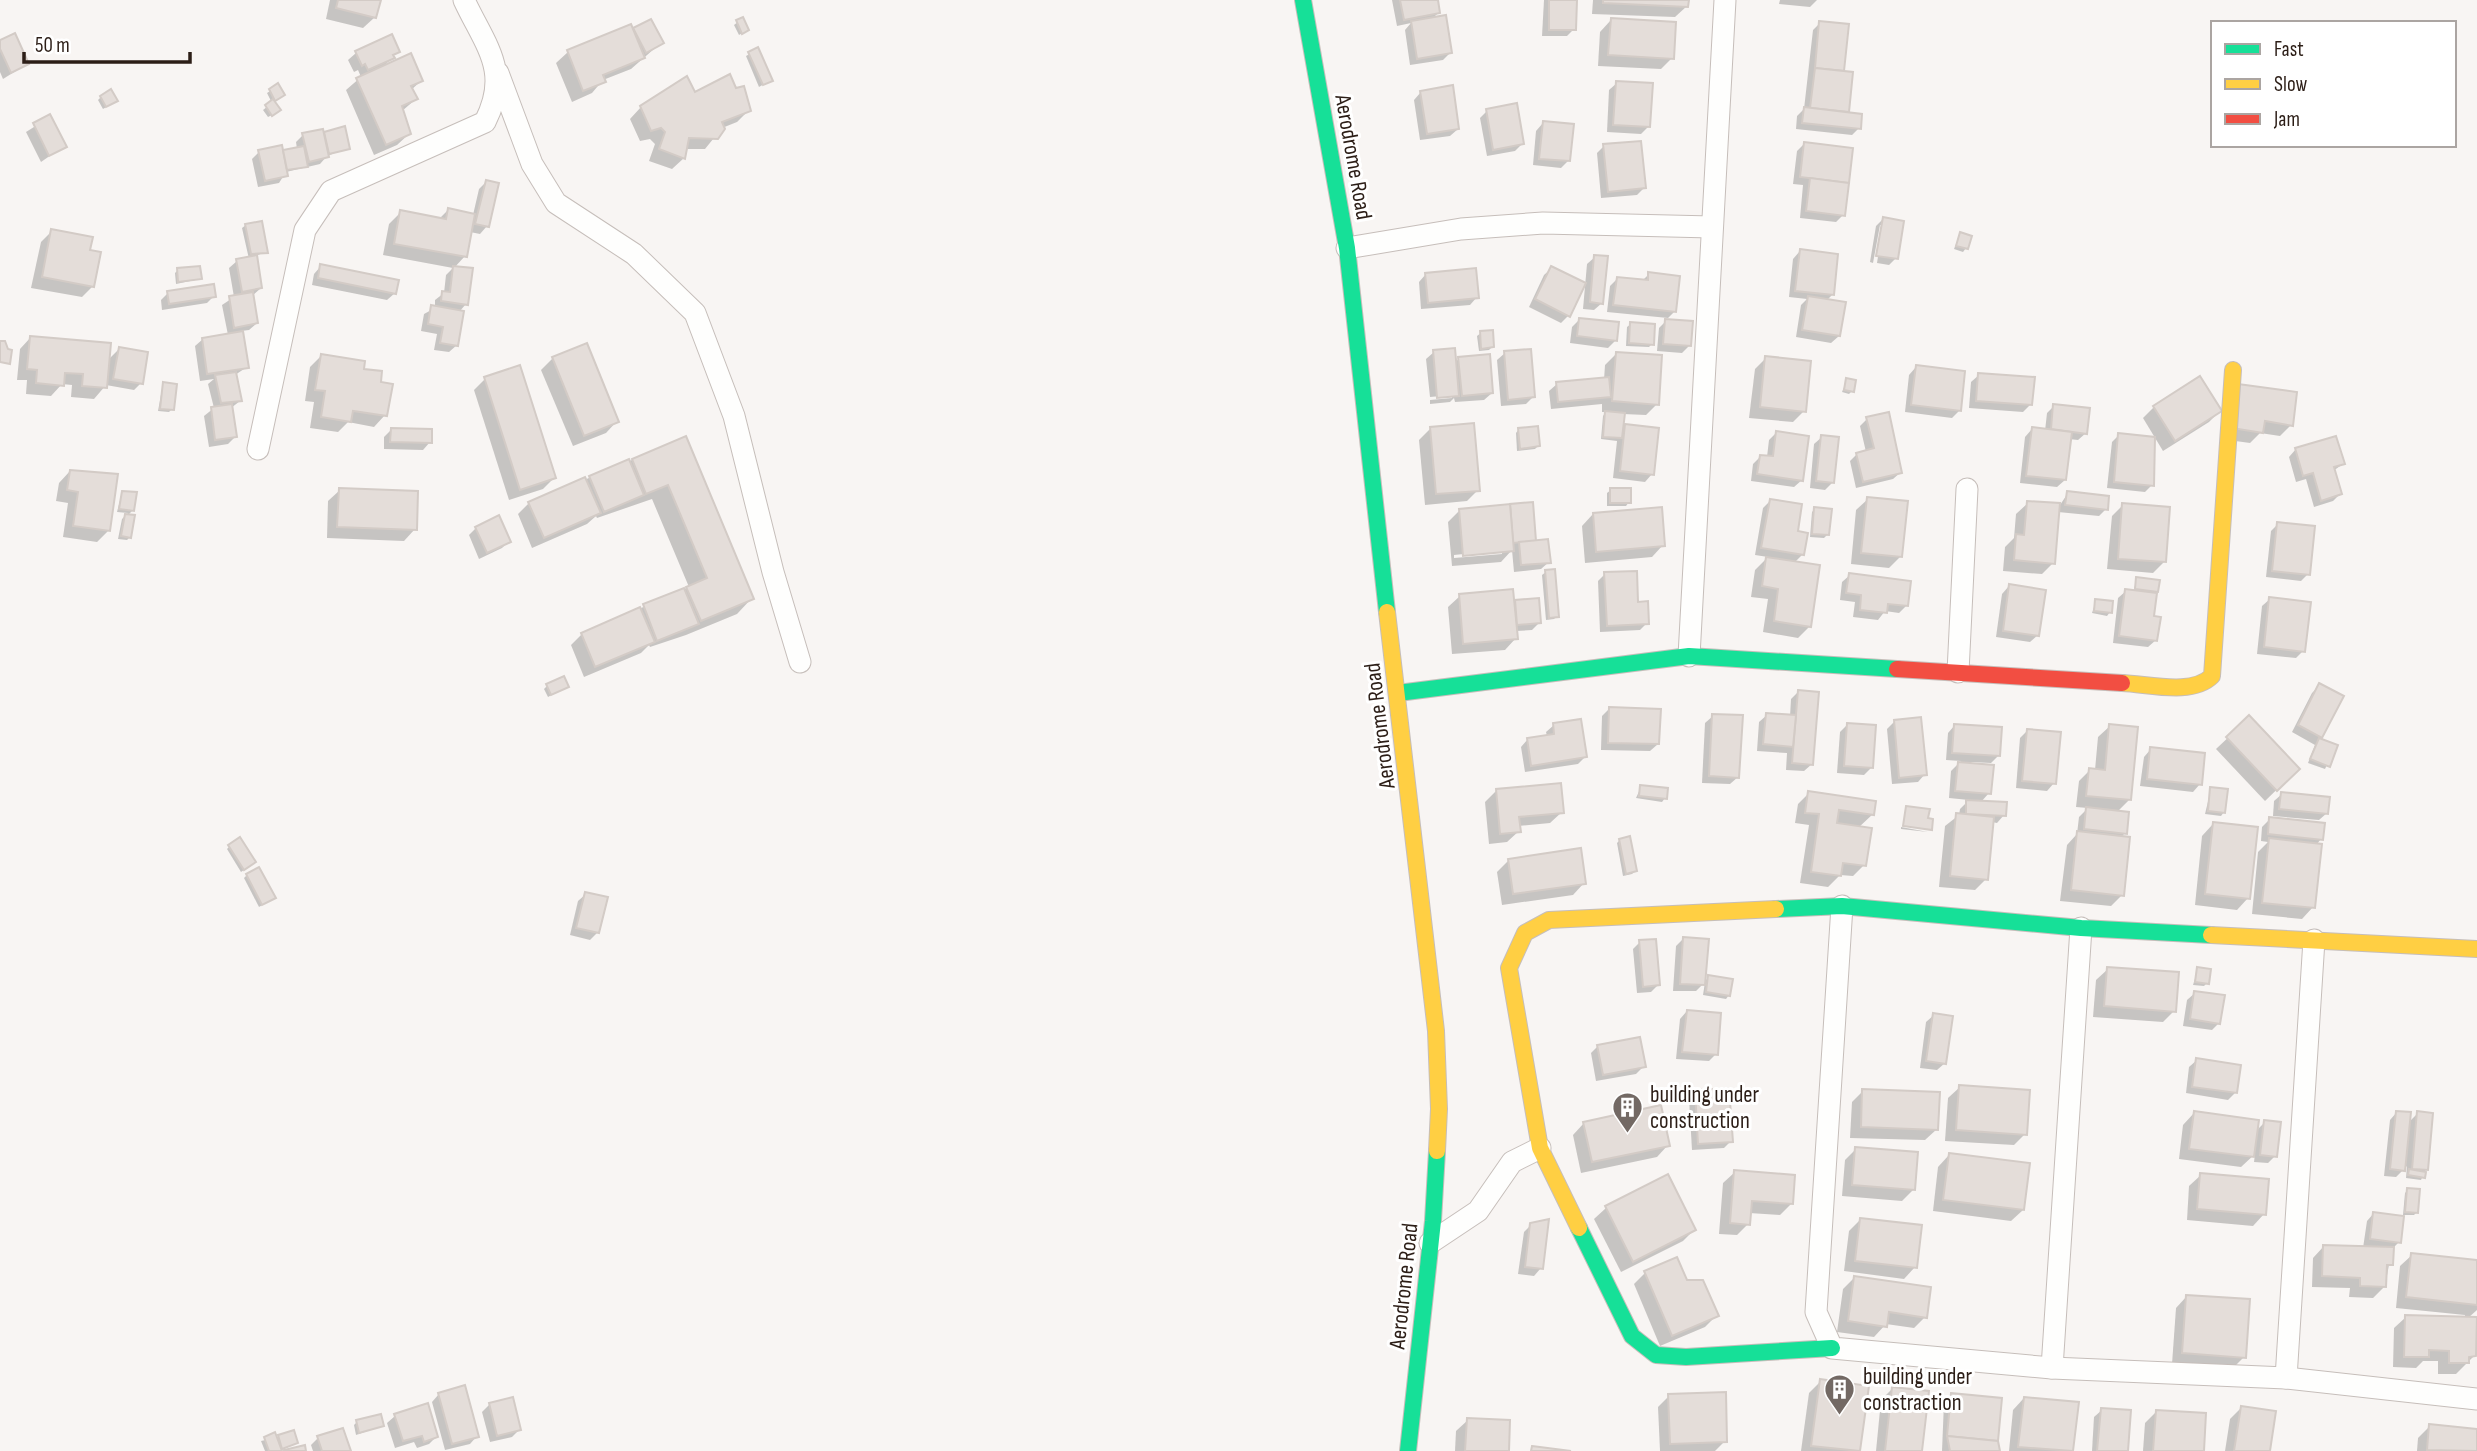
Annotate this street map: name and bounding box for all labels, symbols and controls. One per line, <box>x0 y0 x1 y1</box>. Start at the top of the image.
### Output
scale bar <box>24 21 191 65</box>
legend <box>2211 21 2456 147</box>
text: 50 m <box>35 33 70 58</box>
text: Fast <box>2274 37 2304 62</box>
text: Slow <box>2274 72 2308 97</box>
street label: Aerodrome Road <box>1328 91 1378 222</box>
text: Jam <box>2273 107 2300 132</box>
street label: Aerodrome Road <box>1358 661 1402 791</box>
place label: building under construction <box>1650 1081 1760 1135</box>
building icon: building under construction <box>1610 1090 1644 1134</box>
street label: Aerodrome Road <box>1383 1222 1425 1351</box>
place label: building under constraction <box>1863 1363 1973 1417</box>
building icon: building under constraction <box>1823 1372 1857 1416</box>

